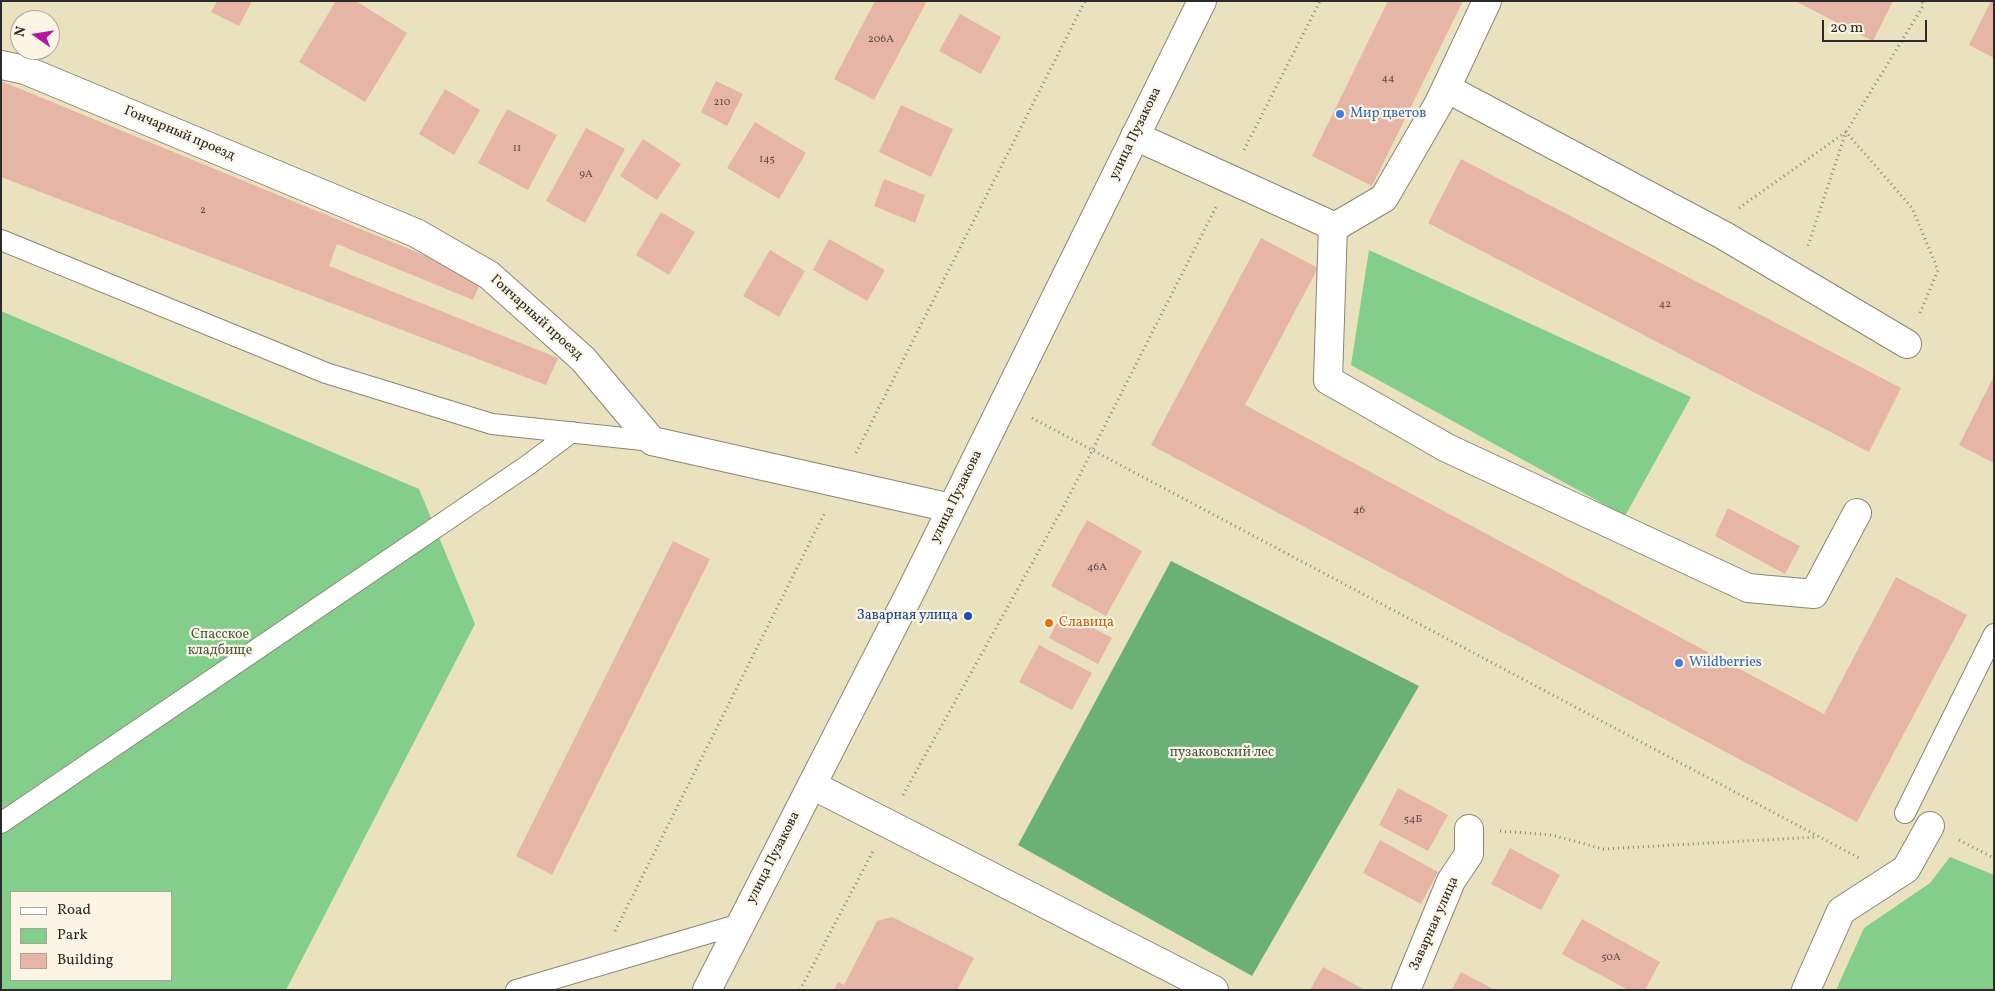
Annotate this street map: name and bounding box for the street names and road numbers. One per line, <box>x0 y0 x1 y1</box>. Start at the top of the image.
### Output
street label: улица Пузакова <box>1106 85 1166 183</box>
street label: Гончарный проезд <box>121 103 237 165</box>
street label: Гончарный проезд <box>486 272 586 364</box>
street label: улица Пузакова <box>927 448 987 546</box>
street label: улица Пузакова <box>744 809 804 907</box>
street label: Заварная улица <box>1407 874 1463 974</box>

